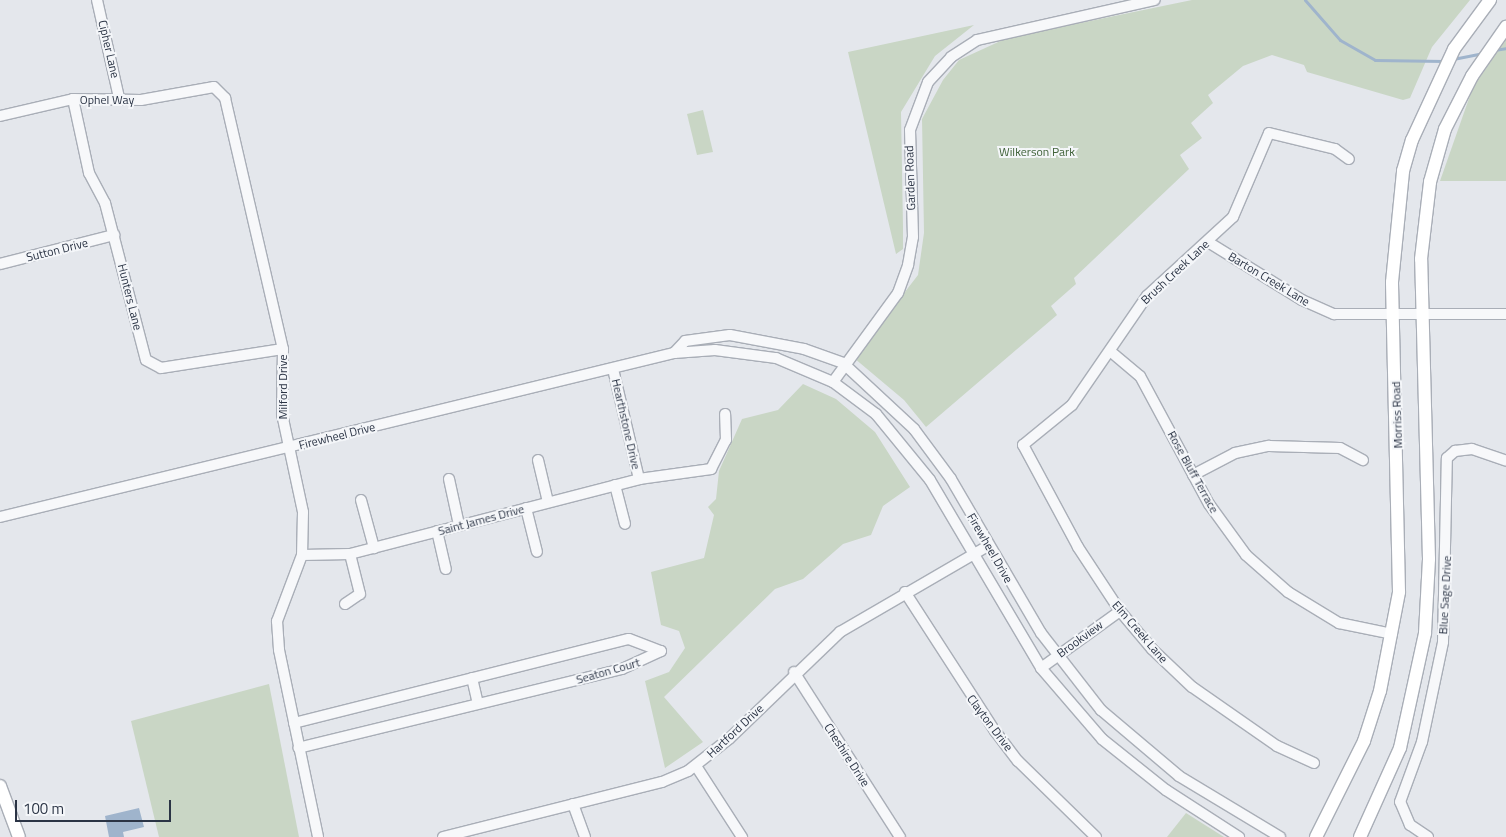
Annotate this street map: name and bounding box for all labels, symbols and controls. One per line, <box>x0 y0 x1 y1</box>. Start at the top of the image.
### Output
street label: Cipher Lane <box>95 19 123 79</box>
street label: Ophel Way <box>80 93 134 107</box>
street label: Garden Road <box>902 145 918 211</box>
park label: Wilkerson Park <box>999 145 1075 159</box>
street label: Sutton Drive <box>25 235 89 265</box>
street label: Brush Creek Lane <box>1138 237 1212 307</box>
street label: Barton Creek Lane <box>1226 249 1312 309</box>
street label: Hunters Lane <box>115 262 145 332</box>
street label: Milford Drive <box>276 355 290 419</box>
street label: Hearthstone Drive <box>609 377 643 471</box>
street label: Morriss Road <box>1389 381 1405 449</box>
street label: Firewheel Drive <box>297 420 377 452</box>
street label: Rose Bluff Terrace <box>1164 428 1222 516</box>
street label: Saint James Drive <box>436 502 526 538</box>
street label: Firewheel Drive <box>964 510 1016 586</box>
street label: Blue Sage Drive <box>1436 555 1454 635</box>
street label: Elm Creek Lane <box>1109 598 1171 666</box>
street label: Brookview <box>1054 617 1106 661</box>
street label: Seaton Court <box>574 655 642 687</box>
street label: Clayton Drive <box>964 692 1016 754</box>
street label: Hartford Drive <box>704 701 766 761</box>
street label: Cheshire Drive <box>821 721 873 789</box>
scale bar <box>18 790 174 822</box>
text: 100 m <box>23 797 64 820</box>

